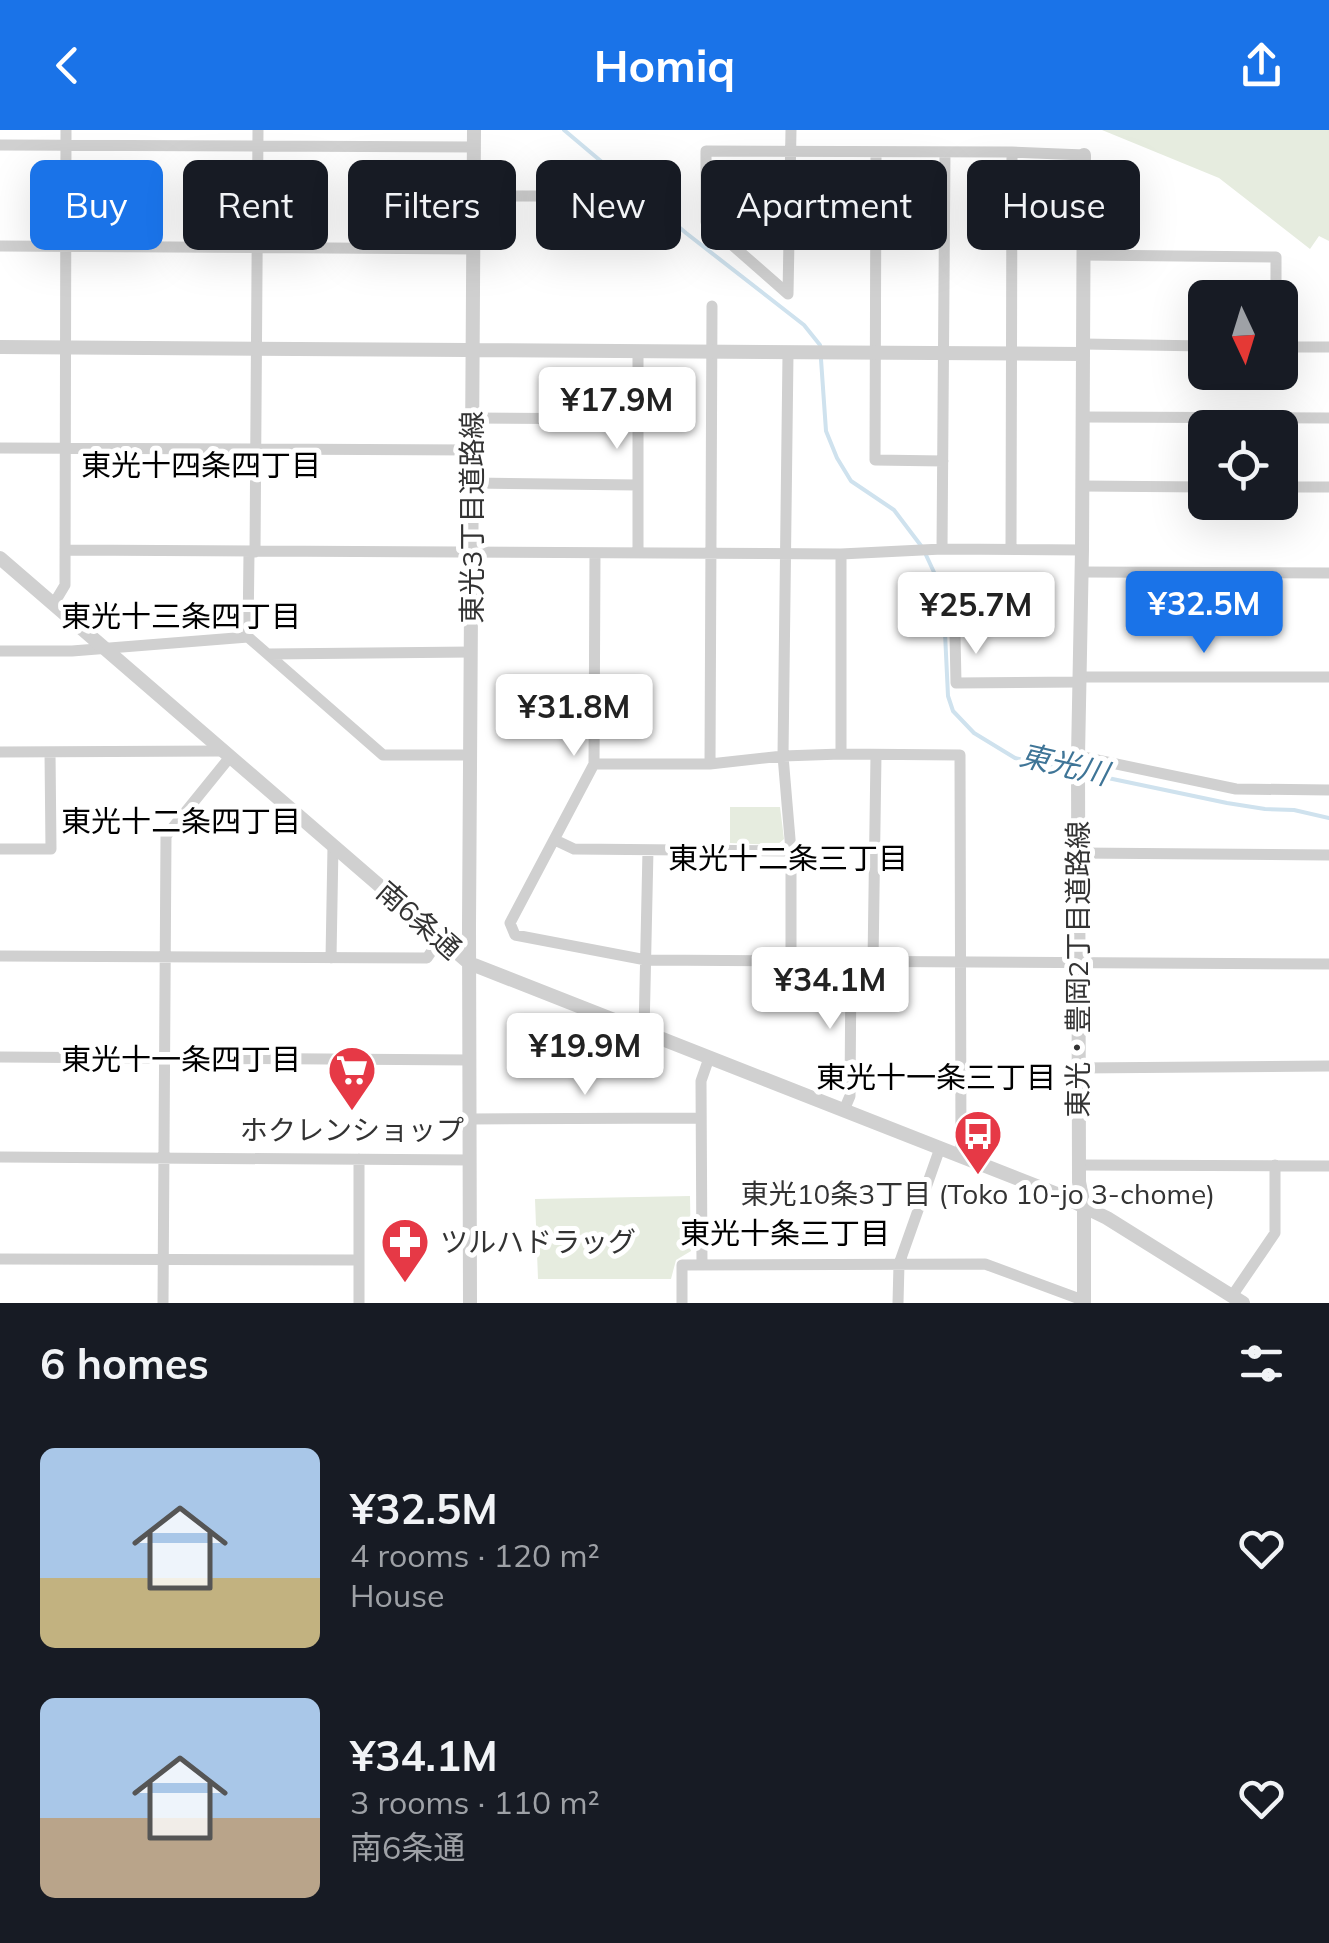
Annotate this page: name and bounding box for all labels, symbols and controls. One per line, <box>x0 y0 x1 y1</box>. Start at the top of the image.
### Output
text: Homiq <box>594 37 735 93</box>
icon: back <box>40 38 95 93</box>
icon: share <box>1234 38 1289 93</box>
chip: Buy <box>30 160 163 250</box>
chip: Rent <box>183 160 328 250</box>
chip: Filters <box>348 160 516 250</box>
chip: New <box>536 160 681 250</box>
chip: Apartment <box>701 160 947 250</box>
chip: House <box>967 160 1140 250</box>
north arrow <box>1188 280 1298 390</box>
map controls <box>1188 280 1298 520</box>
pin: ¥17.9M <box>536 367 698 452</box>
text: ¥17.9M <box>561 379 673 419</box>
button: locate <box>1188 410 1298 520</box>
street label: 東光3丁目道路線 <box>454 411 489 623</box>
district label: 東光十四条四丁目 <box>81 446 321 484</box>
pin: ¥32.5M <box>1123 571 1285 656</box>
pin: ¥25.7M <box>895 572 1057 657</box>
text: ¥32.5M <box>1148 583 1260 623</box>
text: ¥25.7M <box>920 584 1032 624</box>
district label: 東光十三条四丁目 <box>61 597 301 635</box>
pin: ¥31.8M <box>493 674 655 759</box>
text: ¥31.8M <box>518 686 630 726</box>
water label: 東光川 <box>1016 735 1115 793</box>
district label: 東光十二条四丁目 <box>61 802 301 840</box>
street label: 東光・豊岡2丁目道路線 <box>1060 821 1095 1117</box>
district label: 東光十二条三丁目 <box>668 839 908 877</box>
street label: 南6条通 <box>370 873 469 966</box>
pin: ¥34.1M <box>749 947 911 1032</box>
text: ¥34.1M <box>774 959 886 999</box>
pin: ¥19.9M <box>504 1013 666 1098</box>
text: ¥19.9M <box>529 1025 641 1065</box>
district label: 東光十一条四丁目 <box>61 1040 301 1078</box>
supermarket icon: ホクレンショップ <box>326 1044 378 1112</box>
district label: 東光十一条三丁目 <box>816 1058 1056 1096</box>
bus stop icon: 東光10条3丁目 (Toko 10-jo 3-chome) <box>952 1108 1004 1176</box>
place label: ホクレンショップ <box>240 1112 464 1147</box>
place label: 東光10条3丁目 (Toko 10-jo 3-chome) <box>741 1176 1215 1211</box>
district label: 東光十条三丁目 <box>680 1214 890 1252</box>
pharmacy icon: ツルハドラッグ <box>379 1216 431 1284</box>
place label: ツルハドラッグ <box>440 1224 636 1259</box>
icon: filters <box>1234 1336 1289 1391</box>
text: 6 homes <box>40 1337 209 1390</box>
text: ¥32.5M <box>350 1482 498 1535</box>
icon: home <box>120 1488 240 1608</box>
icon: heart <box>1234 1521 1289 1576</box>
text: 4 rooms · 120 m² <box>350 1535 600 1575</box>
text: House <box>350 1575 445 1615</box>
text: ¥34.1M <box>350 1729 498 1782</box>
icon: home <box>120 1738 240 1858</box>
icon: heart <box>1234 1771 1289 1826</box>
text: 3 rooms · 110 m² <box>350 1782 600 1822</box>
text: 南6条通 <box>350 1827 465 1867</box>

